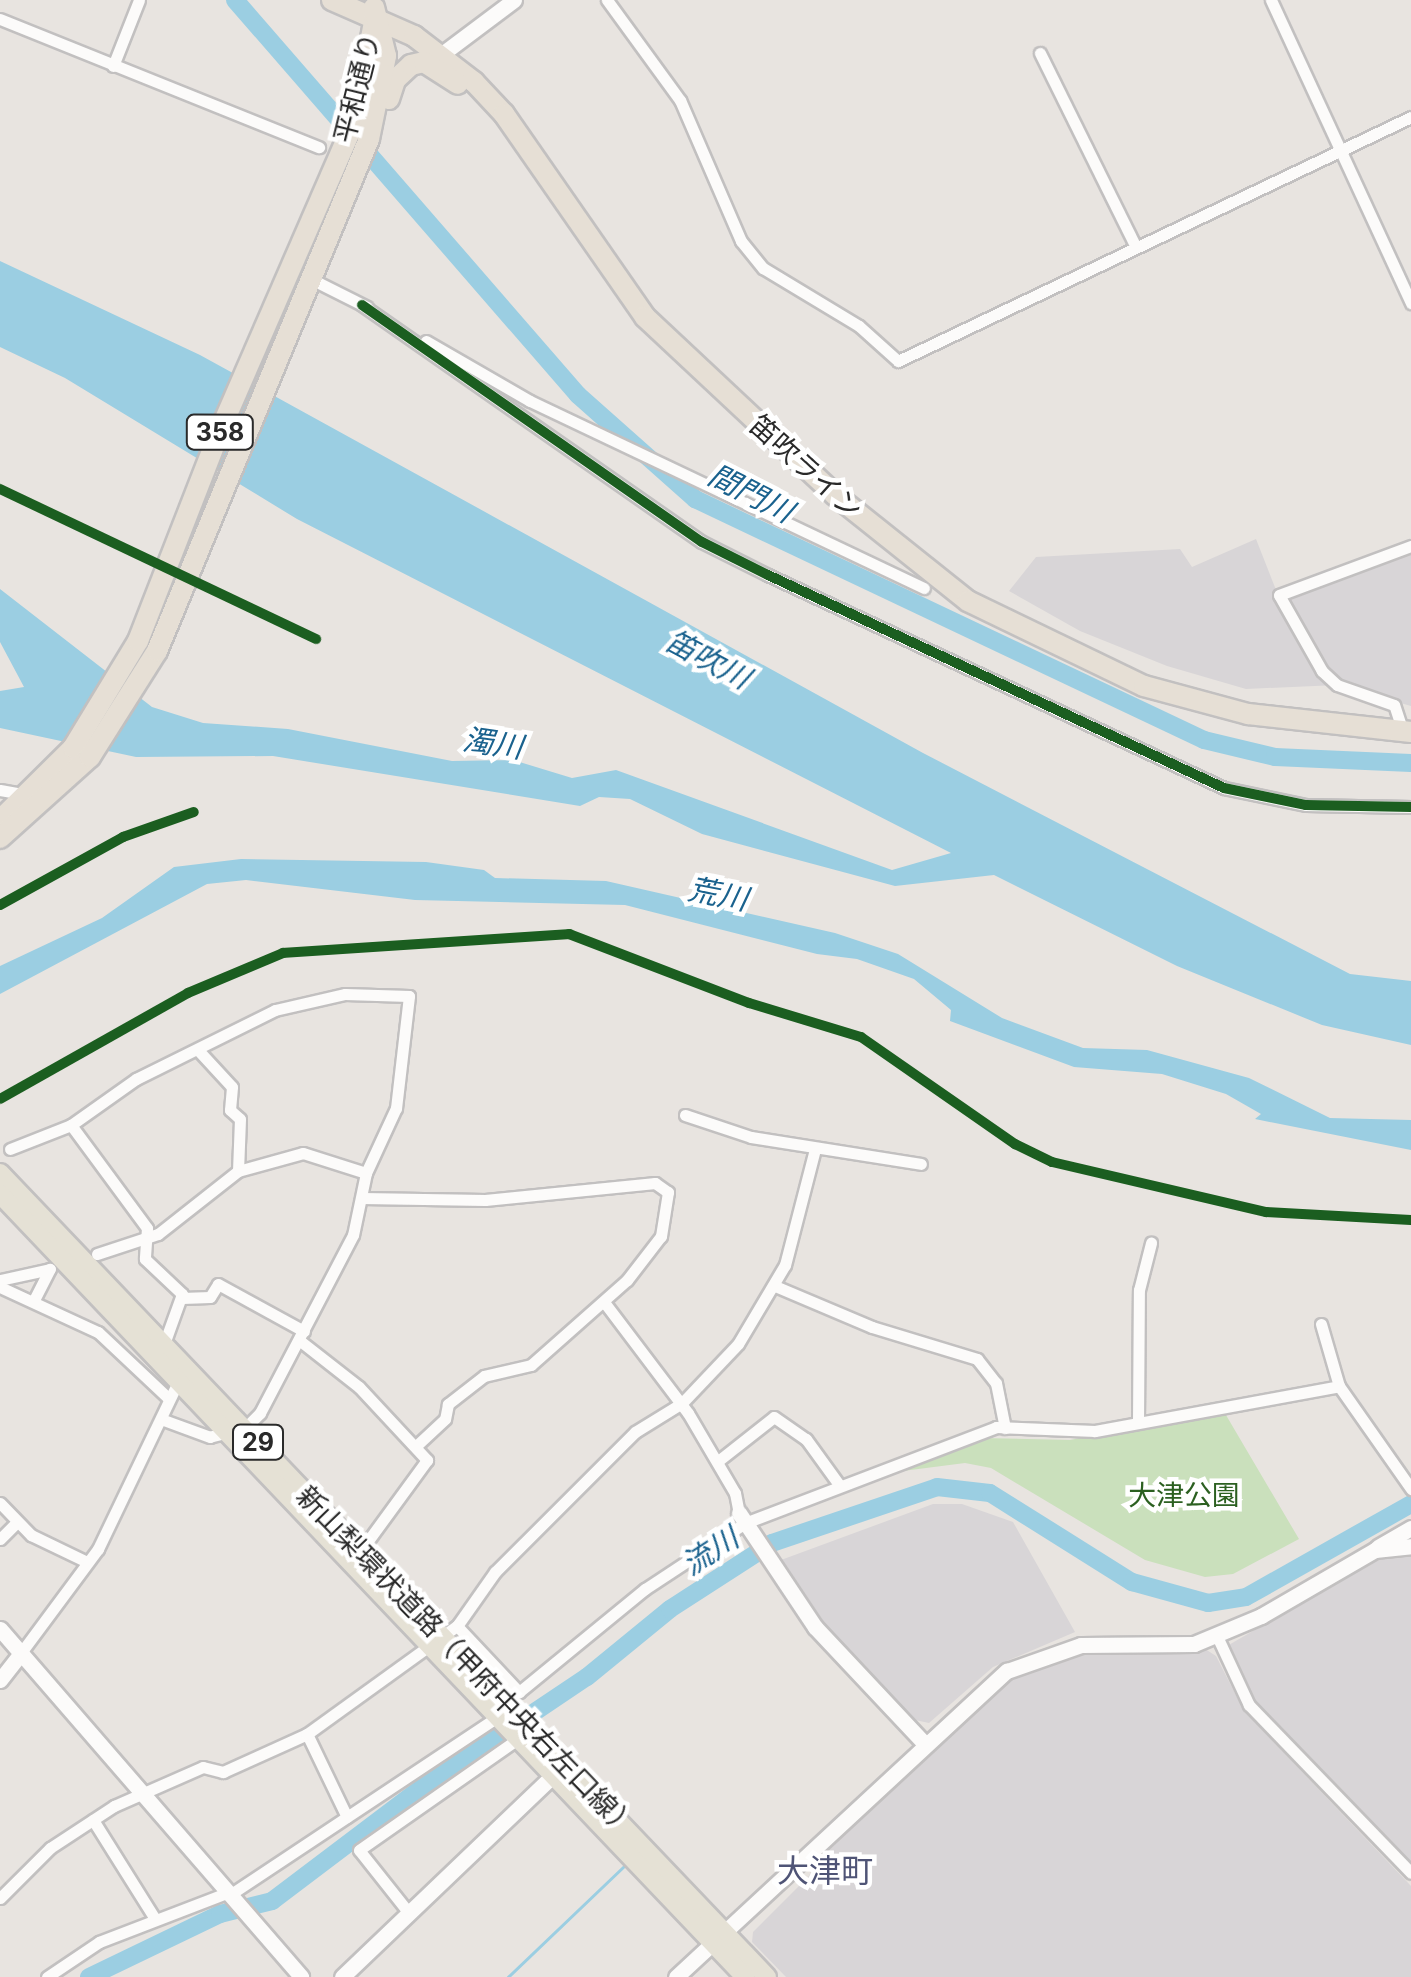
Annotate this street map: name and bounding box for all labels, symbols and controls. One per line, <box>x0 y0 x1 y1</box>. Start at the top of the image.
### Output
street label: 平和通り <box>327 30 387 146</box>
street label: 笛吹ライン <box>743 408 869 526</box>
road number: 358 <box>185 412 255 452</box>
water label: 間門川 <box>703 457 799 529</box>
water label: 笛吹川 <box>660 622 756 696</box>
water label: 濁川 <box>461 721 525 765</box>
water label: 荒川 <box>685 871 751 917</box>
road number: 29 <box>230 1422 286 1462</box>
park label: 大津公園 <box>1128 1478 1240 1512</box>
street label: 新山梨環状道路（甲府中央右左口線） <box>290 1479 644 1845</box>
water label: 流川 <box>675 1520 745 1582</box>
district label: 大津町 <box>777 1852 873 1890</box>

